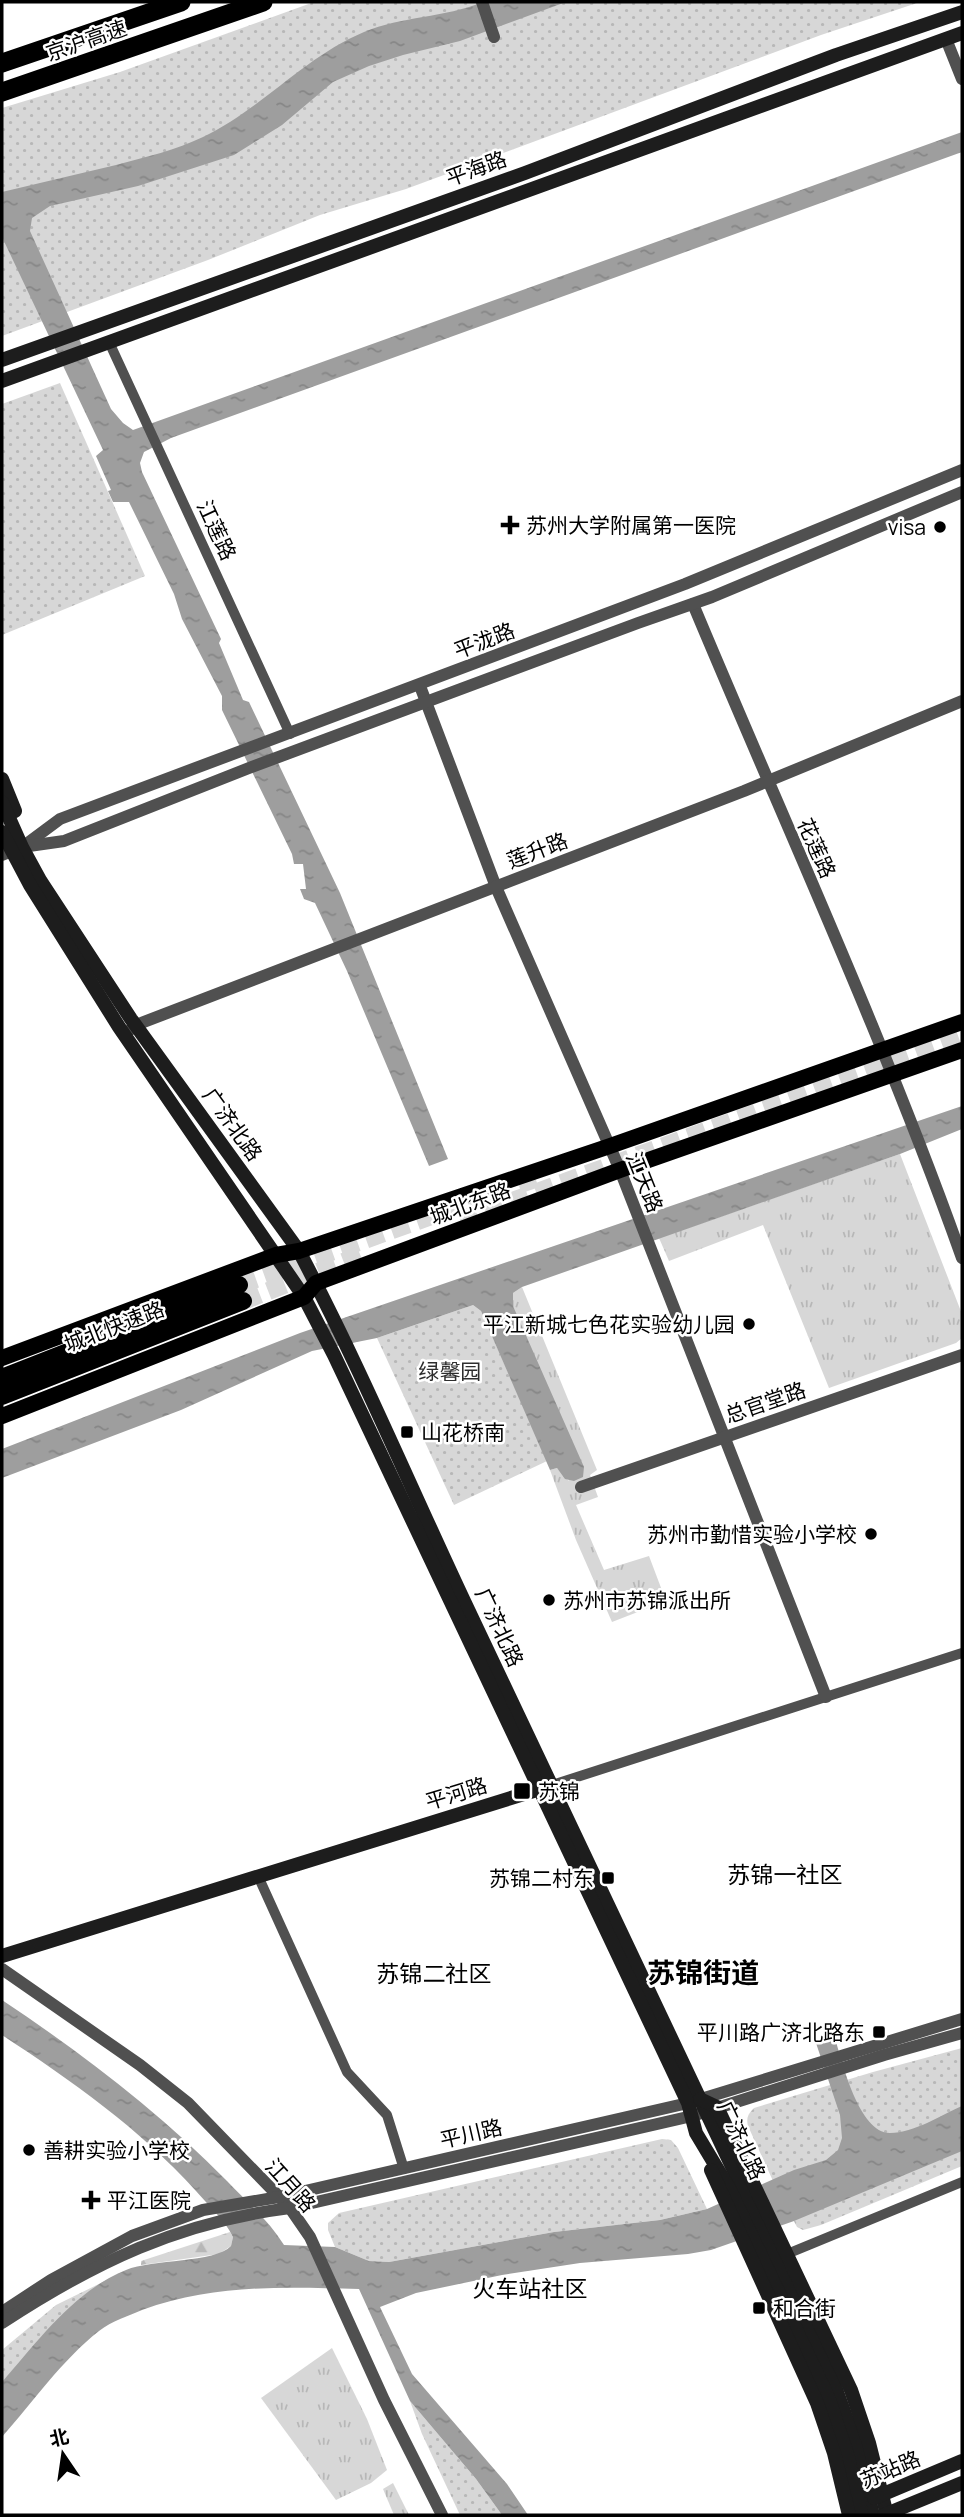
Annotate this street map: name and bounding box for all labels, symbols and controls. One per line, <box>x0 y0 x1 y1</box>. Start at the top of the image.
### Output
street label: 京沪高速 <box>42 13 130 67</box>
street label: 平海路 <box>442 144 510 192</box>
street label: 江莲路 <box>191 496 243 564</box>
place label: 苏州大学附属第一医院 <box>526 511 736 539</box>
place label: visa <box>888 513 926 541</box>
marker: 苏州大学附属第一医院 <box>500 515 520 535</box>
marker: visa <box>932 519 948 535</box>
street label: 平泷路 <box>450 616 518 664</box>
street label: 花莲路 <box>791 814 843 882</box>
street label: 莲升路 <box>503 826 571 874</box>
street label: 广济北路 <box>197 1082 269 1166</box>
street label: 江天路 <box>620 1148 670 1216</box>
street label: 城北东路 <box>426 1175 514 1231</box>
street label: 城北快速路 <box>60 1294 168 1358</box>
place label: 平江新城七色花实验幼儿园 <box>483 1310 735 1338</box>
marker: 平江新城七色花实验幼儿园 <box>741 1316 757 1332</box>
park label: 绿馨园 <box>419 1357 482 1385</box>
street label: 总官堂路 <box>721 1375 809 1429</box>
place label: 山花桥南 <box>421 1418 505 1446</box>
marker: 山花桥南 <box>399 1424 415 1440</box>
place label: 苏州市勤惜实验小学校 <box>647 1520 857 1548</box>
marker: 苏州市勤惜实验小学校 <box>863 1526 879 1542</box>
street label: 广济北路 <box>470 1583 530 1671</box>
place label: 苏州市苏锦派出所 <box>563 1586 731 1614</box>
marker: 苏州市苏锦派出所 <box>541 1592 557 1608</box>
street label: 平河路 <box>422 1770 490 1816</box>
place label: 苏锦 <box>538 1777 580 1805</box>
marker: 苏锦 <box>512 1781 532 1801</box>
district label: 苏锦一社区 <box>728 1858 843 1890</box>
place label: 苏锦二村东 <box>489 1864 594 1892</box>
marker: 苏锦二村东 <box>600 1870 616 1886</box>
district label: 苏锦街道 <box>647 1953 759 1991</box>
district label: 苏锦二社区 <box>377 1957 492 1989</box>
place label: 平川路广济北路东 <box>697 2018 865 2046</box>
marker: 平川路广济北路东 <box>871 2024 887 2040</box>
street label: 广济北路 <box>712 2096 772 2184</box>
street label: 平川路 <box>437 2112 505 2154</box>
place label: 善耕实验小学校 <box>43 2136 190 2164</box>
marker: 善耕实验小学校 <box>21 2142 37 2158</box>
street label: 江月路 <box>260 2152 322 2218</box>
place label: 平江医院 <box>107 2186 191 2214</box>
marker: 平江医院 <box>81 2190 101 2210</box>
district label: 火车站社区 <box>473 2272 588 2304</box>
place label: 和合街 <box>773 2294 836 2322</box>
marker: 和合街 <box>751 2300 767 2316</box>
north arrow <box>28 2419 98 2489</box>
text: 北 <box>47 2423 71 2452</box>
street label: 苏站路 <box>856 2444 924 2494</box>

